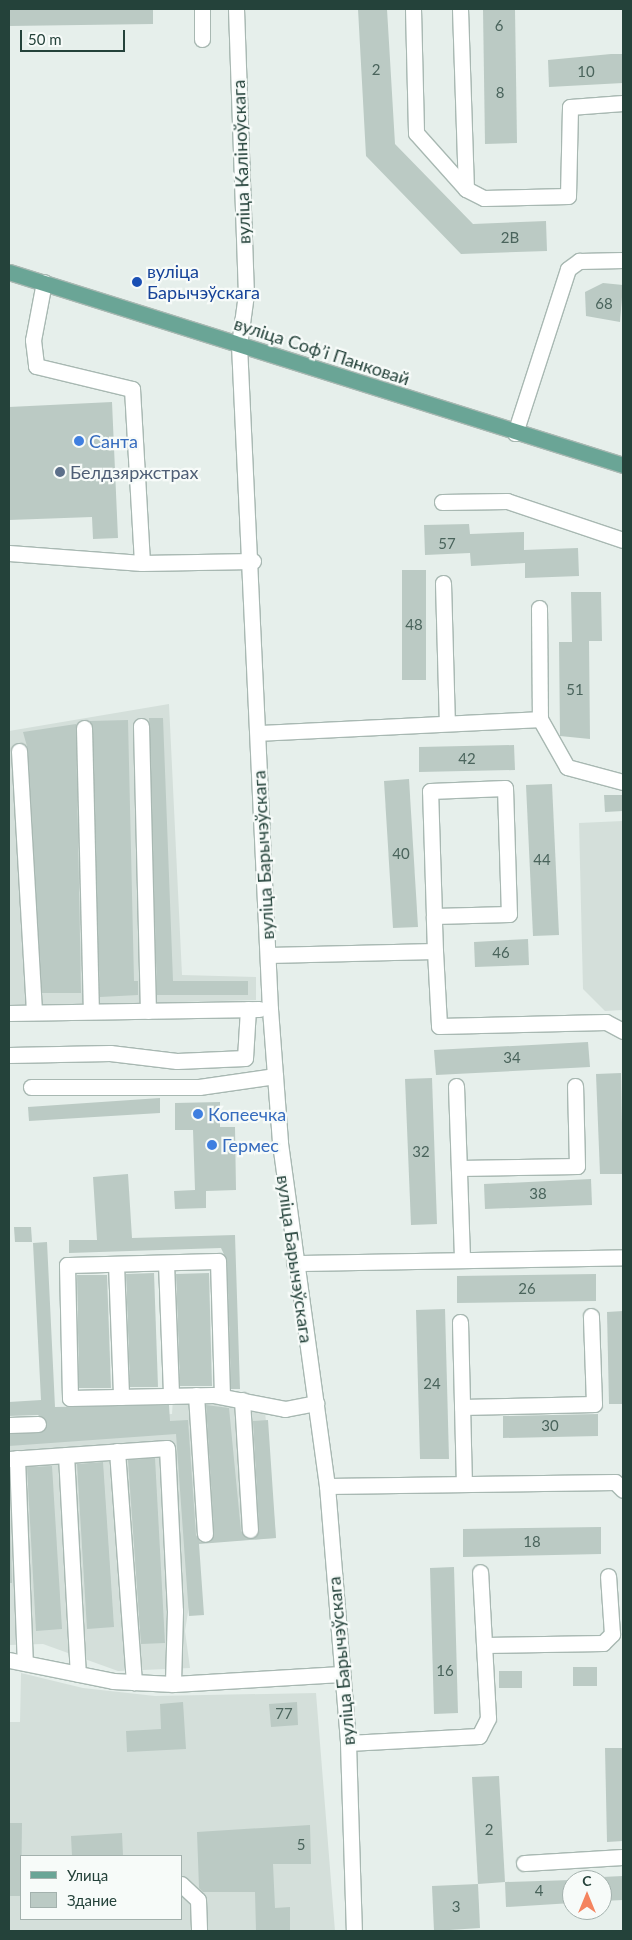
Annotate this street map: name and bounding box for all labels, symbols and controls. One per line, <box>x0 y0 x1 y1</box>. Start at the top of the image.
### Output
house number: 6 <box>495 17 503 35</box>
scale bar <box>22 20 128 52</box>
text: 50 m <box>28 30 62 48</box>
house number: 2 <box>372 61 380 79</box>
house number: 10 <box>577 63 595 81</box>
street label: вуліца Каліноўскага <box>227 79 255 245</box>
house number: 8 <box>496 84 504 102</box>
house number: 2В <box>501 229 519 247</box>
place label: вуліца Барычэўскага <box>147 261 260 304</box>
marker: вуліца Барычэўскага <box>131 276 143 288</box>
house number: 68 <box>595 295 613 313</box>
street label: вуліца Софʼі Панковай <box>231 312 413 390</box>
place label: Санта <box>89 430 138 452</box>
marker: Санта <box>73 435 85 447</box>
place label: Белдзяржстрах <box>70 461 198 483</box>
marker: Белдзяржстрах <box>54 466 66 478</box>
house number: 57 <box>438 535 456 553</box>
house number: 48 <box>405 616 423 634</box>
house number: 51 <box>566 681 584 699</box>
house number: 42 <box>458 750 476 768</box>
street label: вуліца Барычэўскага <box>248 770 278 940</box>
house number: 40 <box>392 845 410 863</box>
house number: 44 <box>533 851 551 869</box>
house number: 46 <box>492 944 510 962</box>
house number: 34 <box>503 1049 521 1067</box>
place label: Копеечка <box>208 1103 286 1125</box>
marker: Копеечка <box>192 1108 204 1120</box>
place label: Гермес <box>222 1134 279 1156</box>
marker: Гермес <box>206 1139 218 1151</box>
house number: 32 <box>412 1143 430 1161</box>
street label: вуліца Барычэўскага <box>273 1174 317 1344</box>
house number: 38 <box>529 1185 547 1203</box>
house number: 26 <box>518 1280 536 1298</box>
house number: 24 <box>423 1375 441 1393</box>
house number: 30 <box>541 1417 559 1435</box>
house number: 18 <box>523 1533 541 1551</box>
street label: вуліца Барычэўскага <box>323 1576 359 1746</box>
house number: 16 <box>436 1662 454 1680</box>
house number: 77 <box>275 1705 293 1723</box>
house number: 2 <box>485 1821 493 1839</box>
house number: 5 <box>297 1836 305 1854</box>
legend <box>20 1855 182 1920</box>
text: Улица <box>67 1866 108 1884</box>
north arrow <box>562 1870 612 1920</box>
text: С <box>582 1872 592 1889</box>
house number: 4 <box>535 1882 543 1900</box>
text: Здание <box>67 1891 117 1909</box>
house number: 3 <box>452 1898 460 1916</box>

